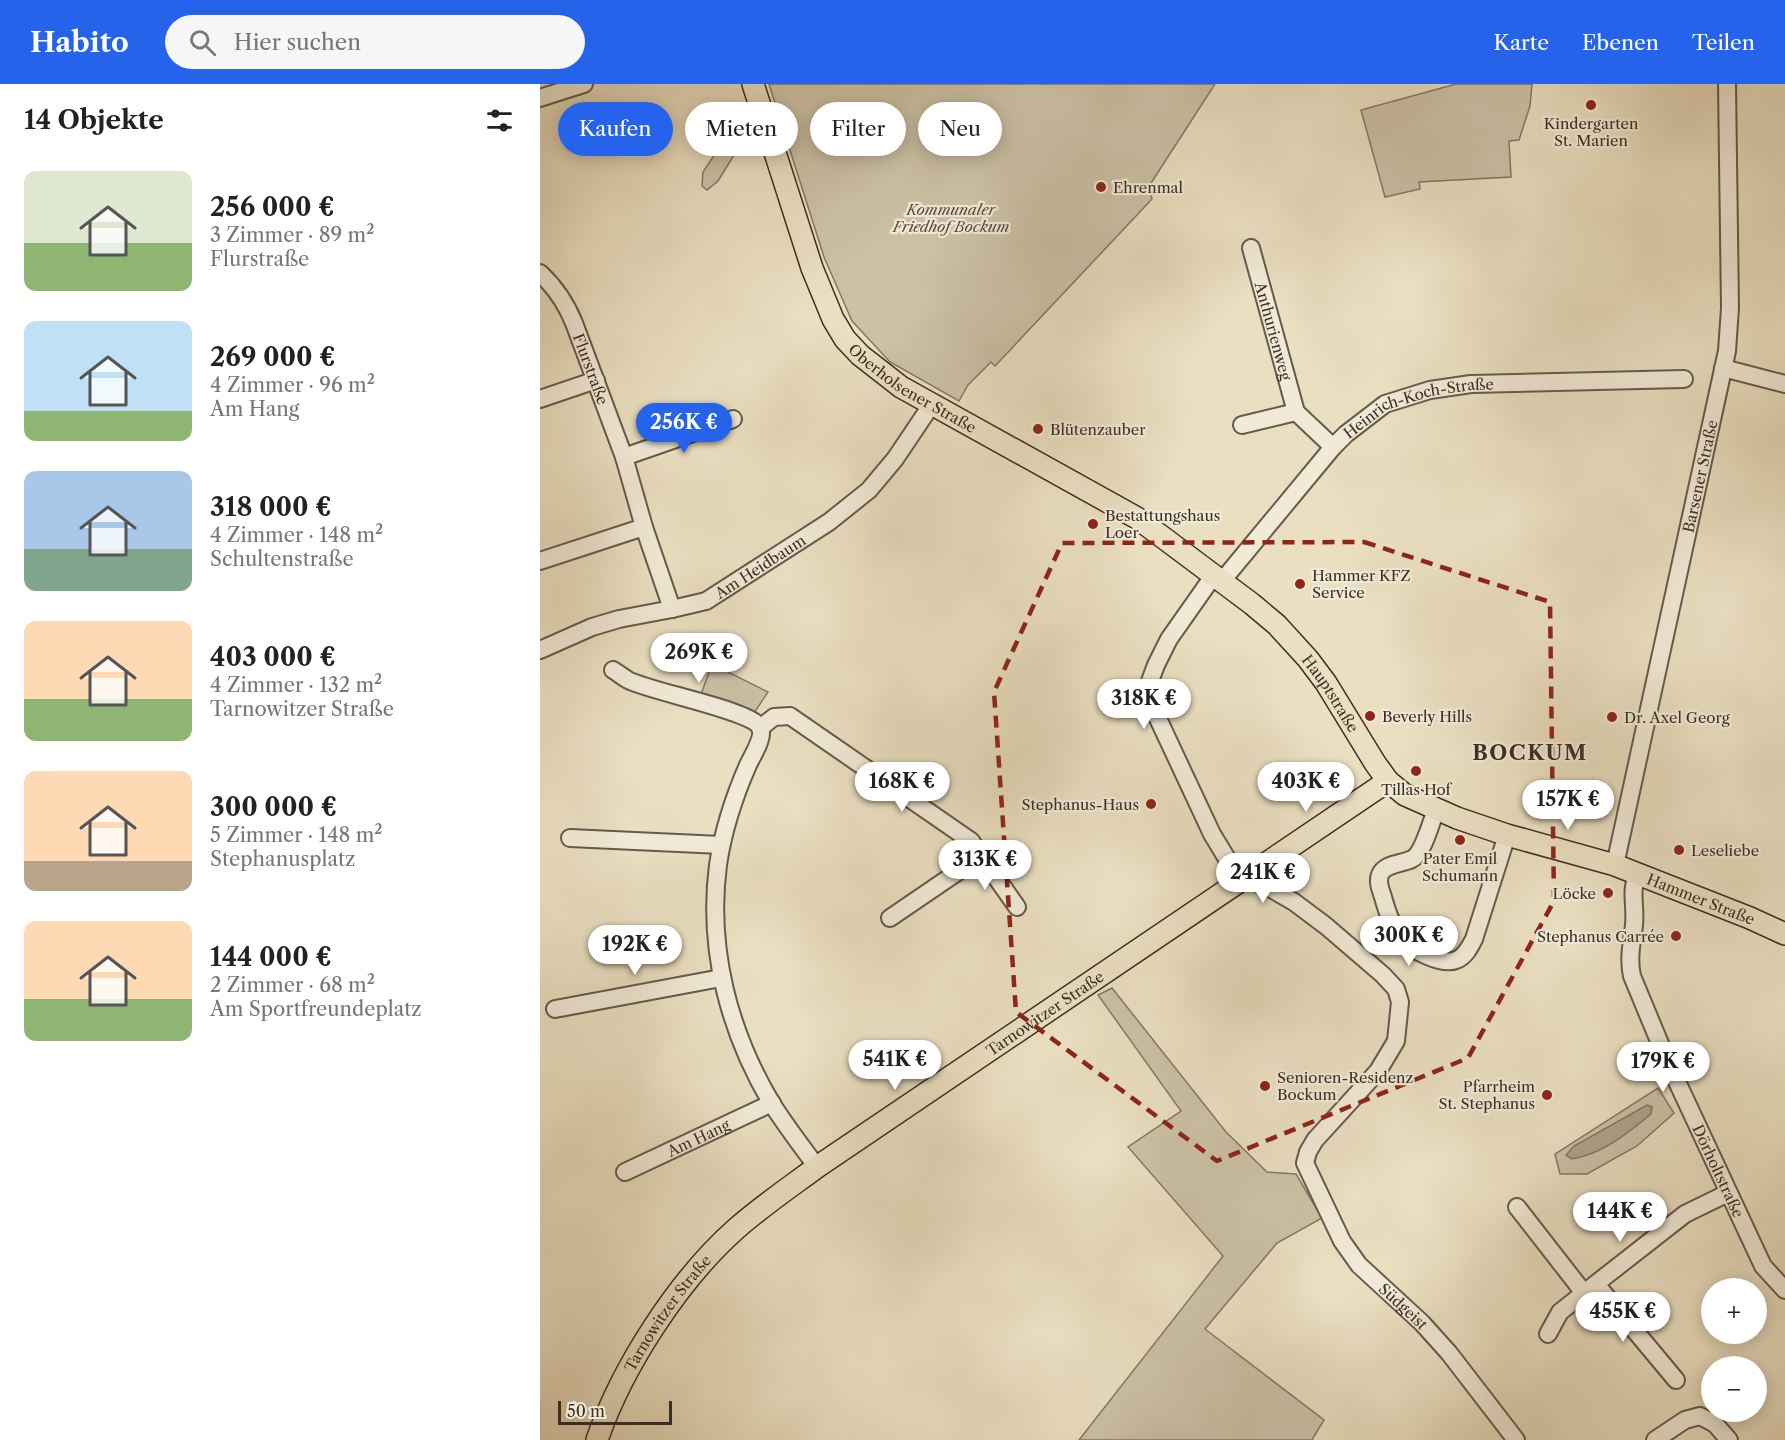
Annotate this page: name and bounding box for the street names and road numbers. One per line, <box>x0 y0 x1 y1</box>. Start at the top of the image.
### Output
street label: Anthurienweg <box>1251 279 1296 382</box>
street label: Flurstraße <box>569 331 613 407</box>
street label: Oberholsener Straße <box>845 339 980 437</box>
street label: Heinrich-Koch-Straße <box>1339 374 1494 442</box>
street label: Barsener Straße <box>1678 418 1721 534</box>
street label: Am Heidbaum <box>710 530 809 603</box>
street label: Hauptstraße <box>1298 651 1363 736</box>
street label: Hammer Straße <box>1644 869 1758 929</box>
street label: Tarnowitzer Straße <box>982 967 1107 1060</box>
street label: Am Hang <box>663 1115 733 1161</box>
street label: Dörholtstraße <box>1689 1121 1749 1221</box>
street label: Tarnowitzer Straße <box>620 1251 715 1374</box>
street label: Südgeist <box>1375 1279 1433 1333</box>

